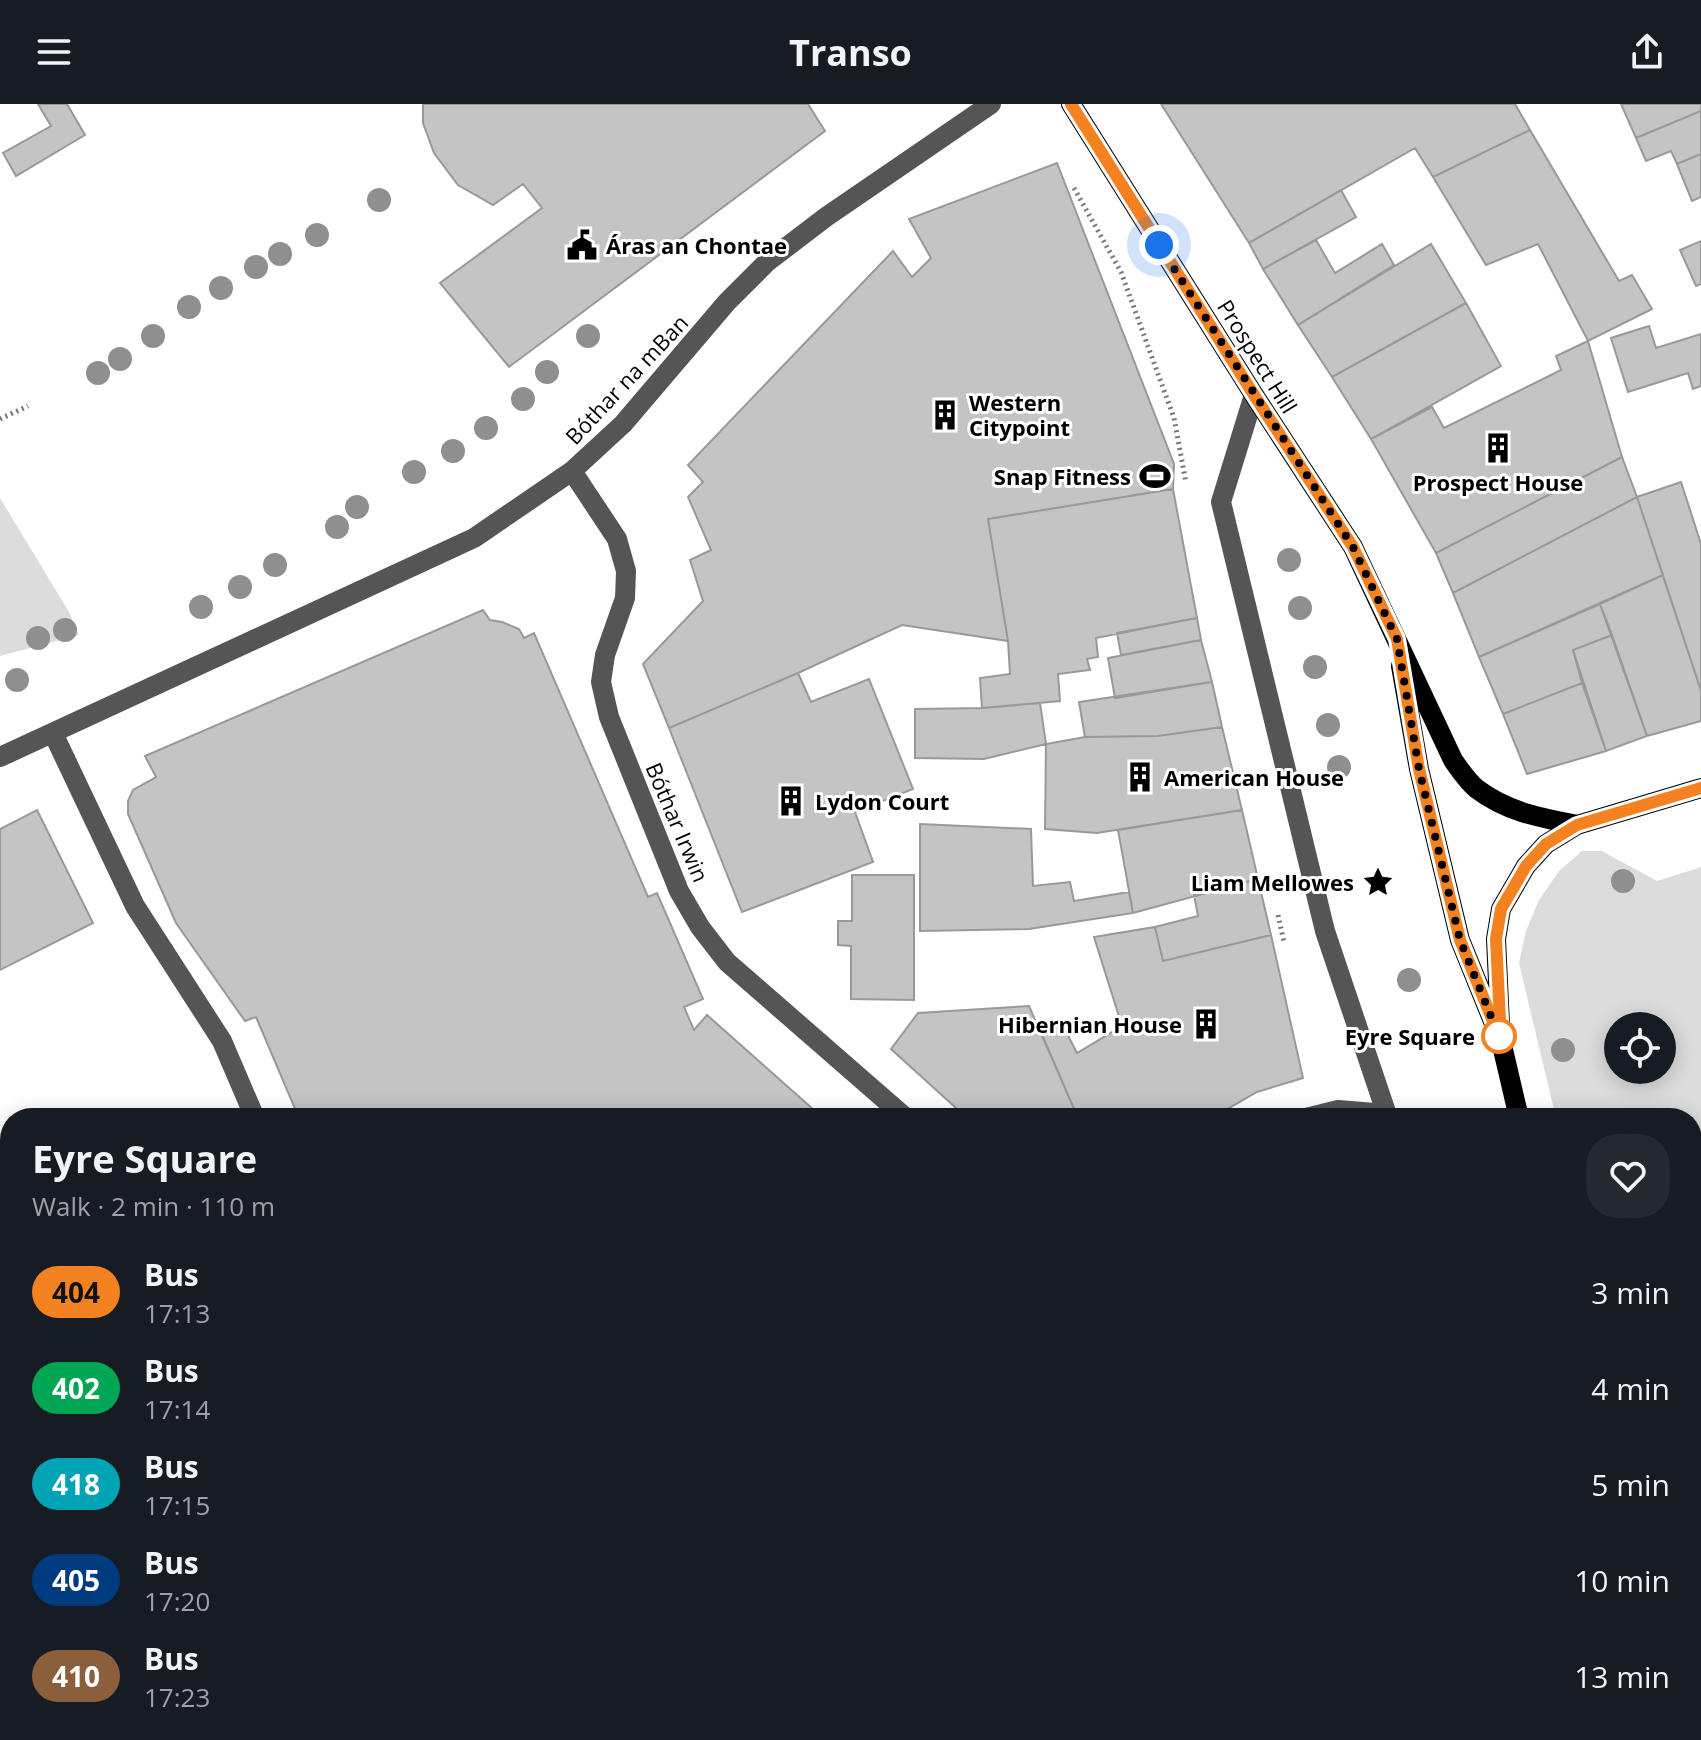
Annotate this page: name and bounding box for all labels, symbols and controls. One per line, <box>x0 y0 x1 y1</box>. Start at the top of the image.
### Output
text: Transo <box>789 28 912 77</box>
icon: menu <box>32 30 76 74</box>
icon: share <box>1625 30 1669 74</box>
your location <box>1139 225 1179 265</box>
public building icon: Áras an Chontae <box>565 228 599 262</box>
place label: Áras an Chontae <box>606 230 787 260</box>
street label: Prospect Hill <box>1211 293 1305 419</box>
street label: Bóthar na mBan <box>558 308 694 450</box>
place label: Western Citypoint <box>969 387 1070 442</box>
building icon: Western Citypoint <box>928 398 962 432</box>
building icon: Prospect House <box>1481 431 1515 465</box>
sports icon: Snap Fitness <box>1138 459 1172 493</box>
place label: Snap Fitness <box>994 461 1131 491</box>
place label: Prospect House <box>1413 467 1583 497</box>
street label: Bóthar Irwin <box>639 758 717 886</box>
building icon: American House <box>1123 760 1157 794</box>
place label: American House <box>1164 762 1344 792</box>
building icon: Lydon Court <box>774 784 808 818</box>
place label: Lydon Court <box>815 786 949 816</box>
place icon: Liam Mellowes <box>1361 865 1395 899</box>
place label: Liam Mellowes <box>1191 867 1354 897</box>
building icon: Hibernian House <box>1189 1007 1223 1041</box>
place label: Hibernian House <box>998 1009 1182 1039</box>
map controls <box>1604 1012 1676 1084</box>
button: locate <box>1604 1012 1676 1084</box>
marker: Eyre Square <box>1482 1019 1516 1053</box>
place label: Eyre Square <box>1345 1021 1475 1051</box>
text: Eyre Square <box>32 1132 257 1184</box>
button: heart <box>1586 1134 1670 1218</box>
text: Walk · 2 min · 110 m <box>32 1188 275 1224</box>
text: Bus <box>144 1254 199 1295</box>
text: 3 min <box>1591 1272 1670 1313</box>
text: 404 <box>52 1273 100 1311</box>
text: 17:13 <box>144 1295 210 1331</box>
text: Bus <box>144 1350 199 1391</box>
text: 4 min <box>1591 1368 1670 1409</box>
text: 402 <box>52 1369 100 1407</box>
text: 17:14 <box>144 1391 210 1427</box>
text: Bus <box>144 1446 199 1487</box>
text: 5 min <box>1591 1464 1670 1505</box>
text: 418 <box>52 1465 100 1503</box>
text: 17:15 <box>144 1487 210 1523</box>
text: Bus <box>144 1542 199 1583</box>
text: 10 min <box>1574 1560 1670 1601</box>
text: 405 <box>52 1561 100 1599</box>
text: 17:20 <box>144 1583 210 1619</box>
text: Bus <box>144 1638 199 1679</box>
text: 13 min <box>1574 1656 1670 1697</box>
text: 410 <box>52 1657 100 1695</box>
text: 17:23 <box>144 1679 210 1715</box>

